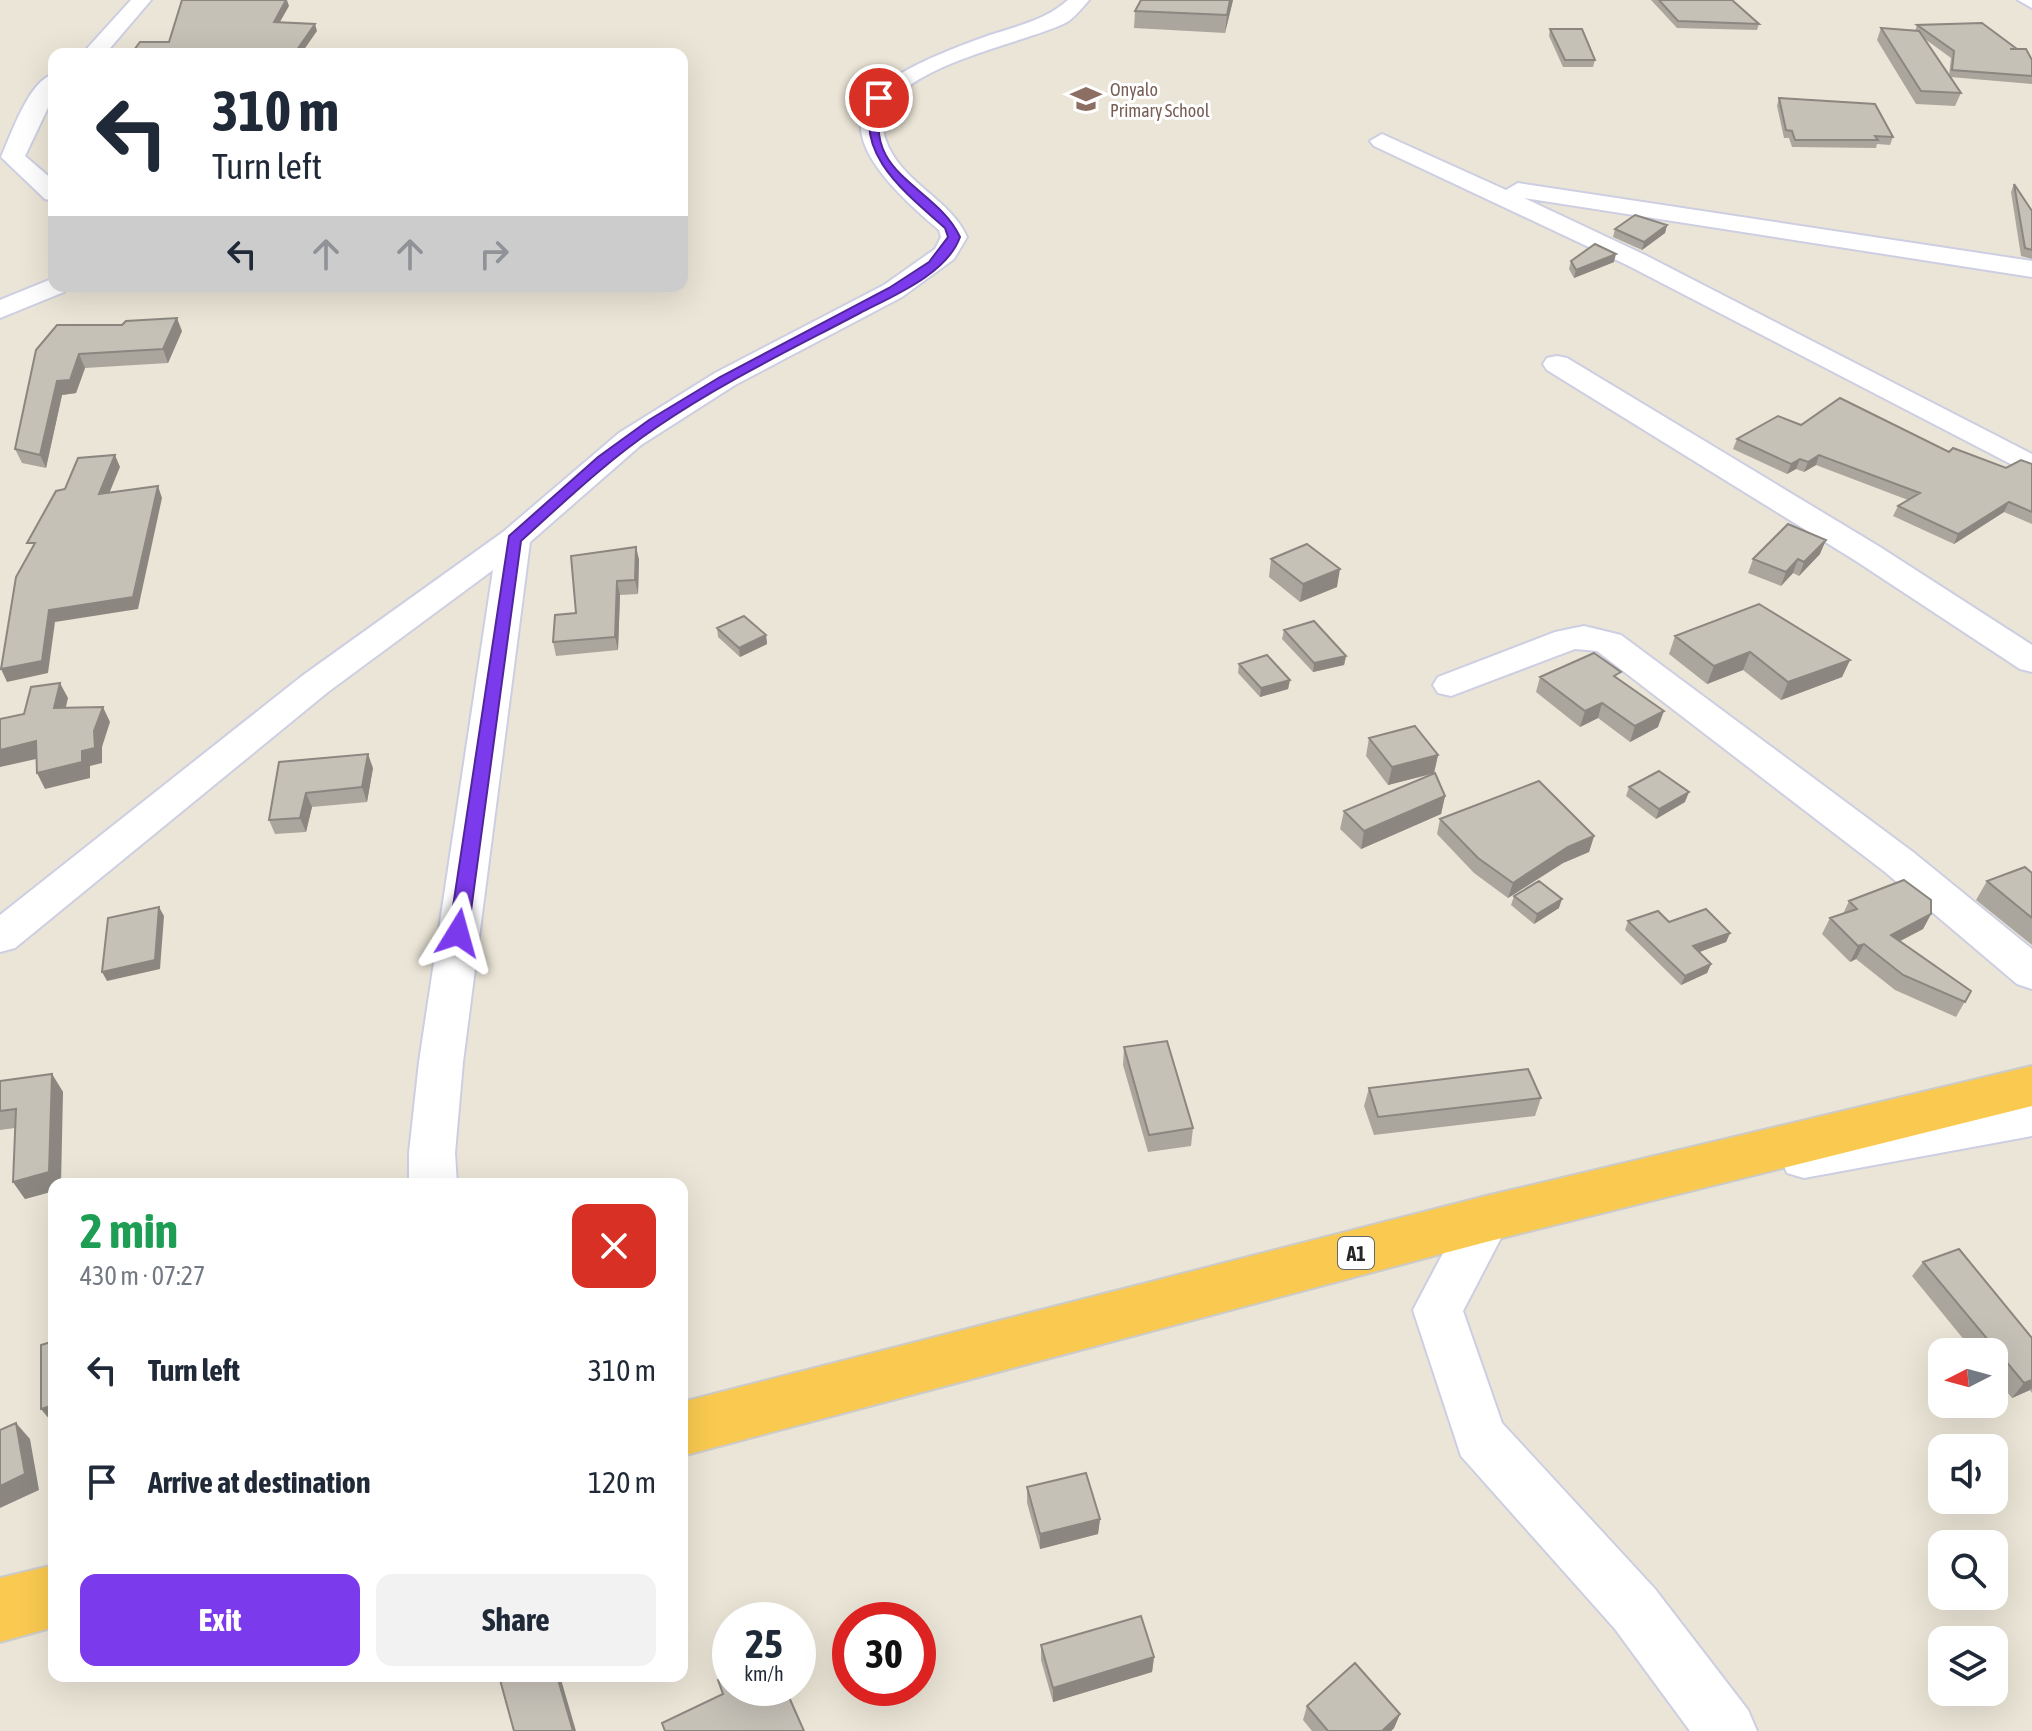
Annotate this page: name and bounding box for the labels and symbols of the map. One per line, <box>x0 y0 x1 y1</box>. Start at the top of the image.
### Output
pin <box>845 64 913 132</box>
place label: Onyalo Primary School <box>1110 79 1210 121</box>
school or university icon: Onyalo Primary School <box>1069 82 1103 116</box>
position arrow <box>416 891 500 975</box>
road number: A1 <box>1338 1237 1374 1269</box>
north arrow <box>1928 1338 2008 1418</box>
speed limit sign: 30 <box>832 1602 936 1706</box>

